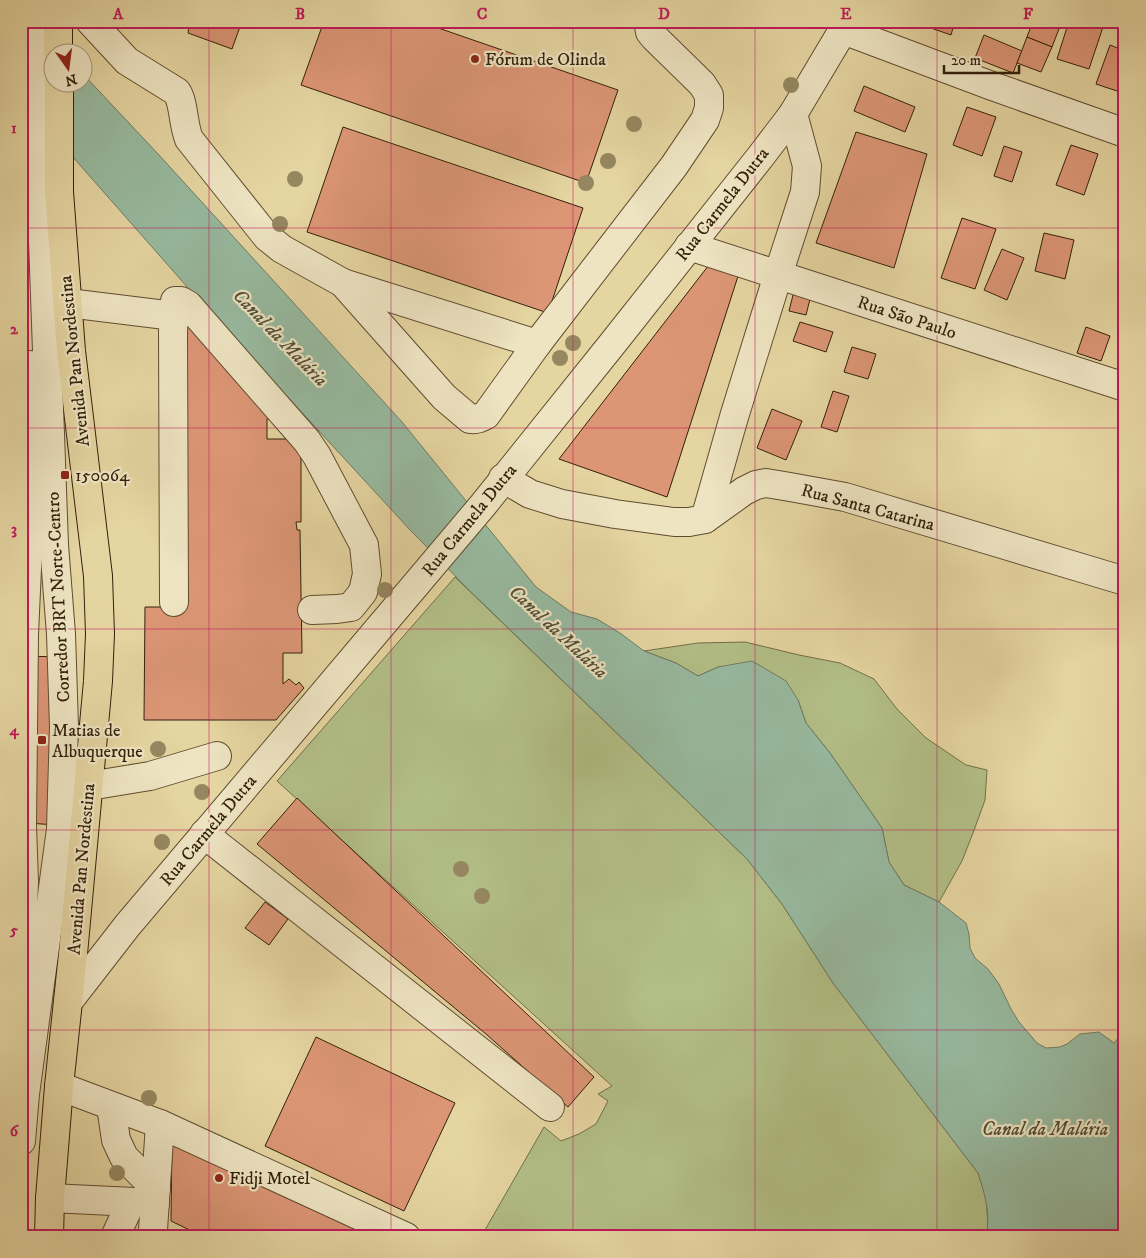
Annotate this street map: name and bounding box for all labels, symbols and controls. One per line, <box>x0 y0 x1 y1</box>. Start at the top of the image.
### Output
text: A <box>112 4 124 24</box>
text: B <box>295 4 305 24</box>
text: C <box>477 4 487 24</box>
text: D <box>658 4 670 24</box>
text: E <box>840 4 852 24</box>
text: F <box>1023 4 1033 24</box>
north arrow <box>42 42 92 92</box>
scale bar <box>944 42 1018 74</box>
place label: Fórum de Olinda <box>485 49 606 71</box>
text: 20 m <box>951 51 981 70</box>
marker: Fórum de Olinda <box>469 53 481 65</box>
text: N <box>63 70 79 90</box>
text: 1 <box>11 118 17 138</box>
street label: Rua Carmela Dutra <box>671 143 774 266</box>
street label: Avenida Pan Nordestina <box>55 274 95 448</box>
water label: Canal da Malária <box>228 284 332 392</box>
street label: Rua São Paulo <box>854 292 959 344</box>
text: 2 <box>10 319 19 339</box>
street label: Rua Carmela Dutra <box>418 460 522 581</box>
place label: 150064 <box>75 465 130 487</box>
marker: 150064 <box>59 469 71 481</box>
street label: Rua Santa Catarina <box>799 480 937 536</box>
street label: Corredor BRT Norte-Centro <box>42 491 75 703</box>
text: 3 <box>11 519 17 539</box>
water label: Canal da Malária <box>504 580 612 684</box>
text: 4 <box>8 720 19 740</box>
place label: Matias de Albuquerque <box>52 720 143 763</box>
marker: Matias de Albuquerque <box>36 734 48 746</box>
street label: Rua Carmela Dutra <box>156 770 262 891</box>
street label: Avenida Pan Nordestina <box>64 782 100 956</box>
text: 5 <box>9 920 18 940</box>
water label: Canal da Malária <box>982 1118 1108 1141</box>
text: 6 <box>10 1121 20 1141</box>
place label: Fidji Motel <box>229 1168 311 1190</box>
marker: Fidji Motel <box>213 1172 225 1184</box>

